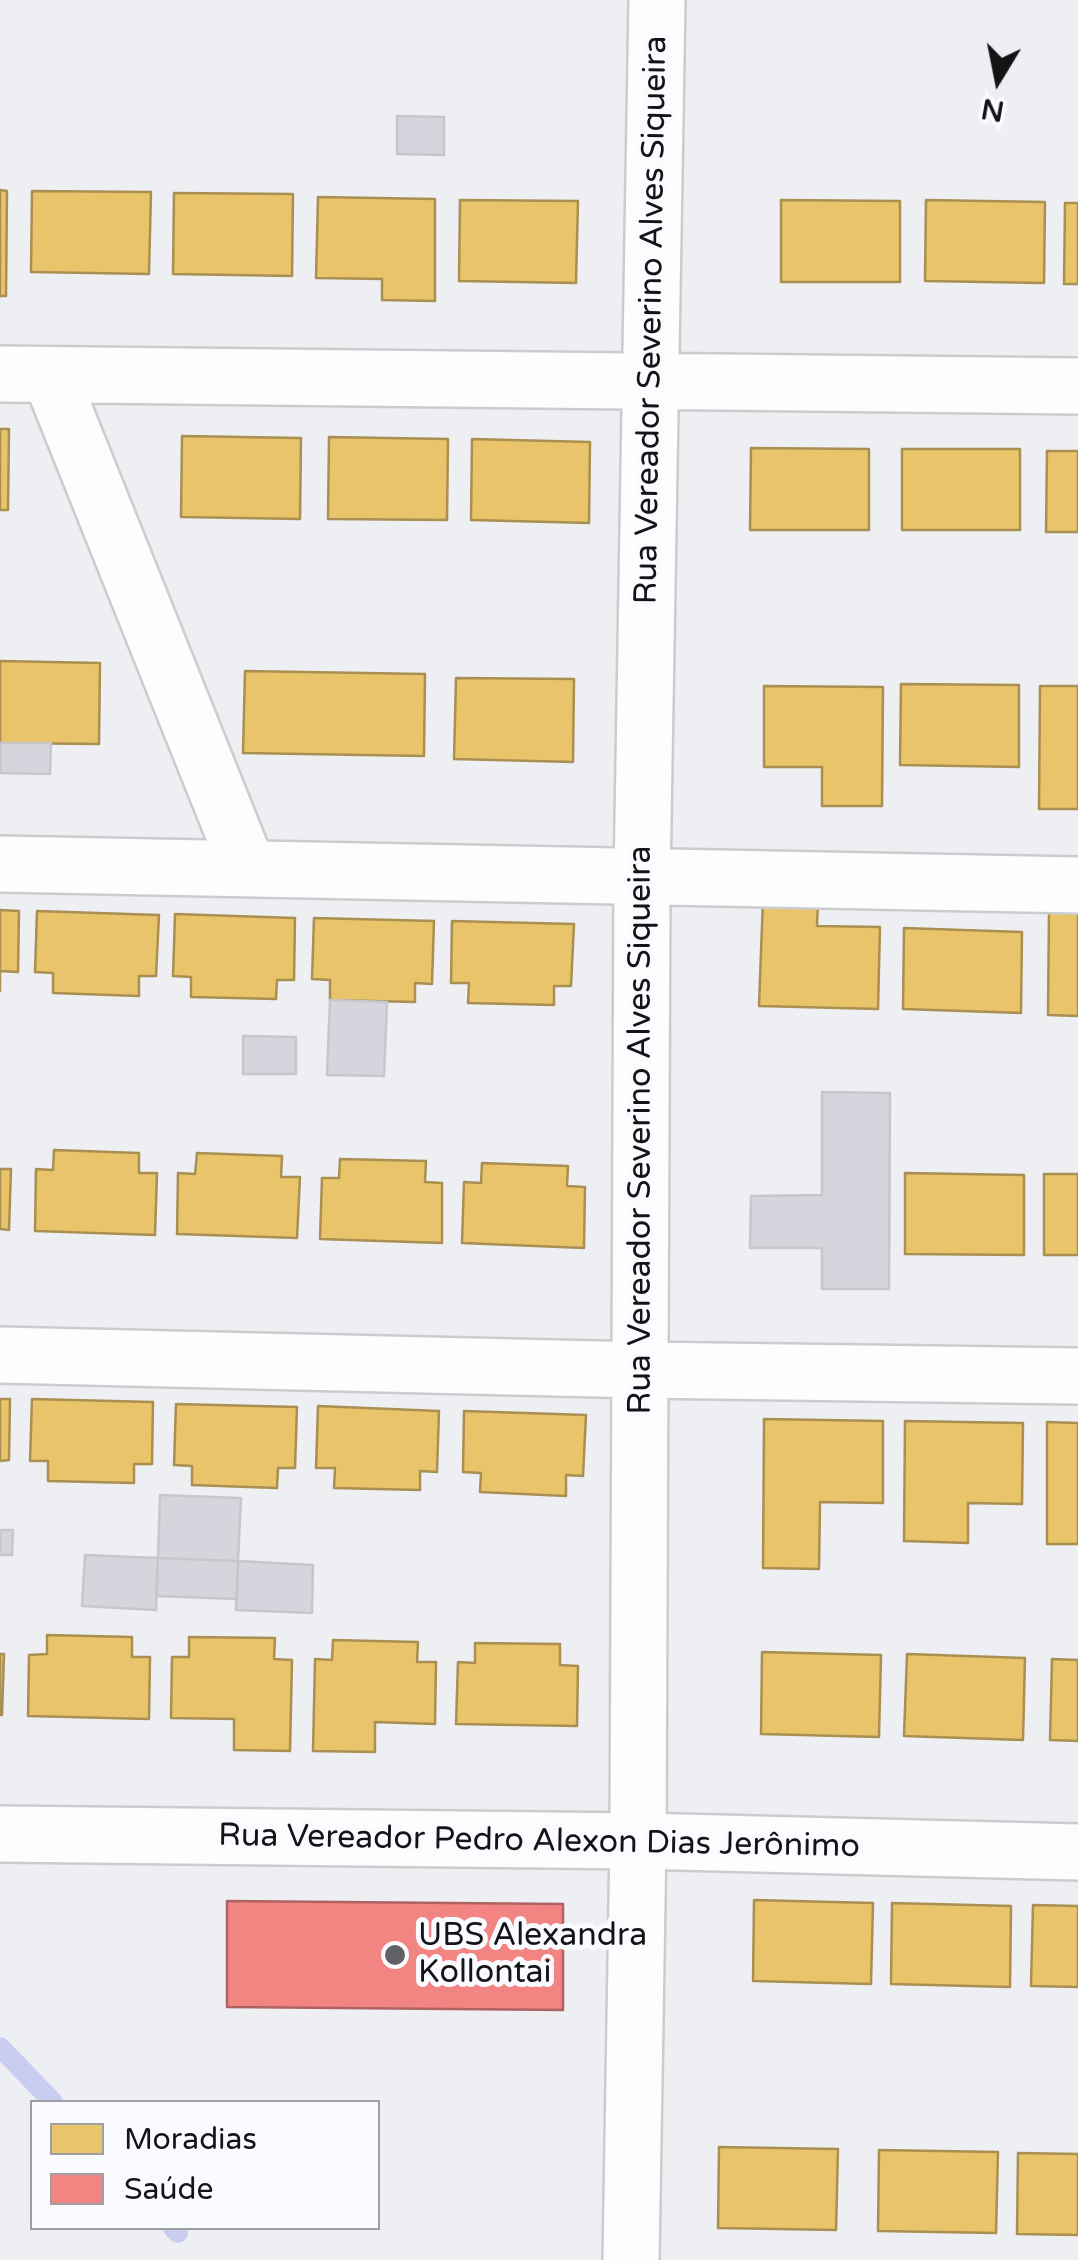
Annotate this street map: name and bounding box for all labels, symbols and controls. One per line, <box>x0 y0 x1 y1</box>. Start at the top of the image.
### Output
north arrow <box>948 30 1048 130</box>
street label: Rua Vereador Severino Alves Siqueira <box>628 35 676 605</box>
text: N <box>979 91 1007 128</box>
street label: Rua Vereador Severino Alves Siqueira <box>623 846 661 1414</box>
street label: Rua Vereador Pedro Alexon Dias Jerônimo <box>218 1817 860 1867</box>
place label: UBS Alexandra Kollontai <box>418 1918 647 1993</box>
marker: UBS Alexandra Kollontai <box>382 1942 408 1968</box>
legend <box>30 2100 380 2230</box>
text: Moradias <box>124 2121 257 2158</box>
text: Saúde <box>124 2171 213 2208</box>

